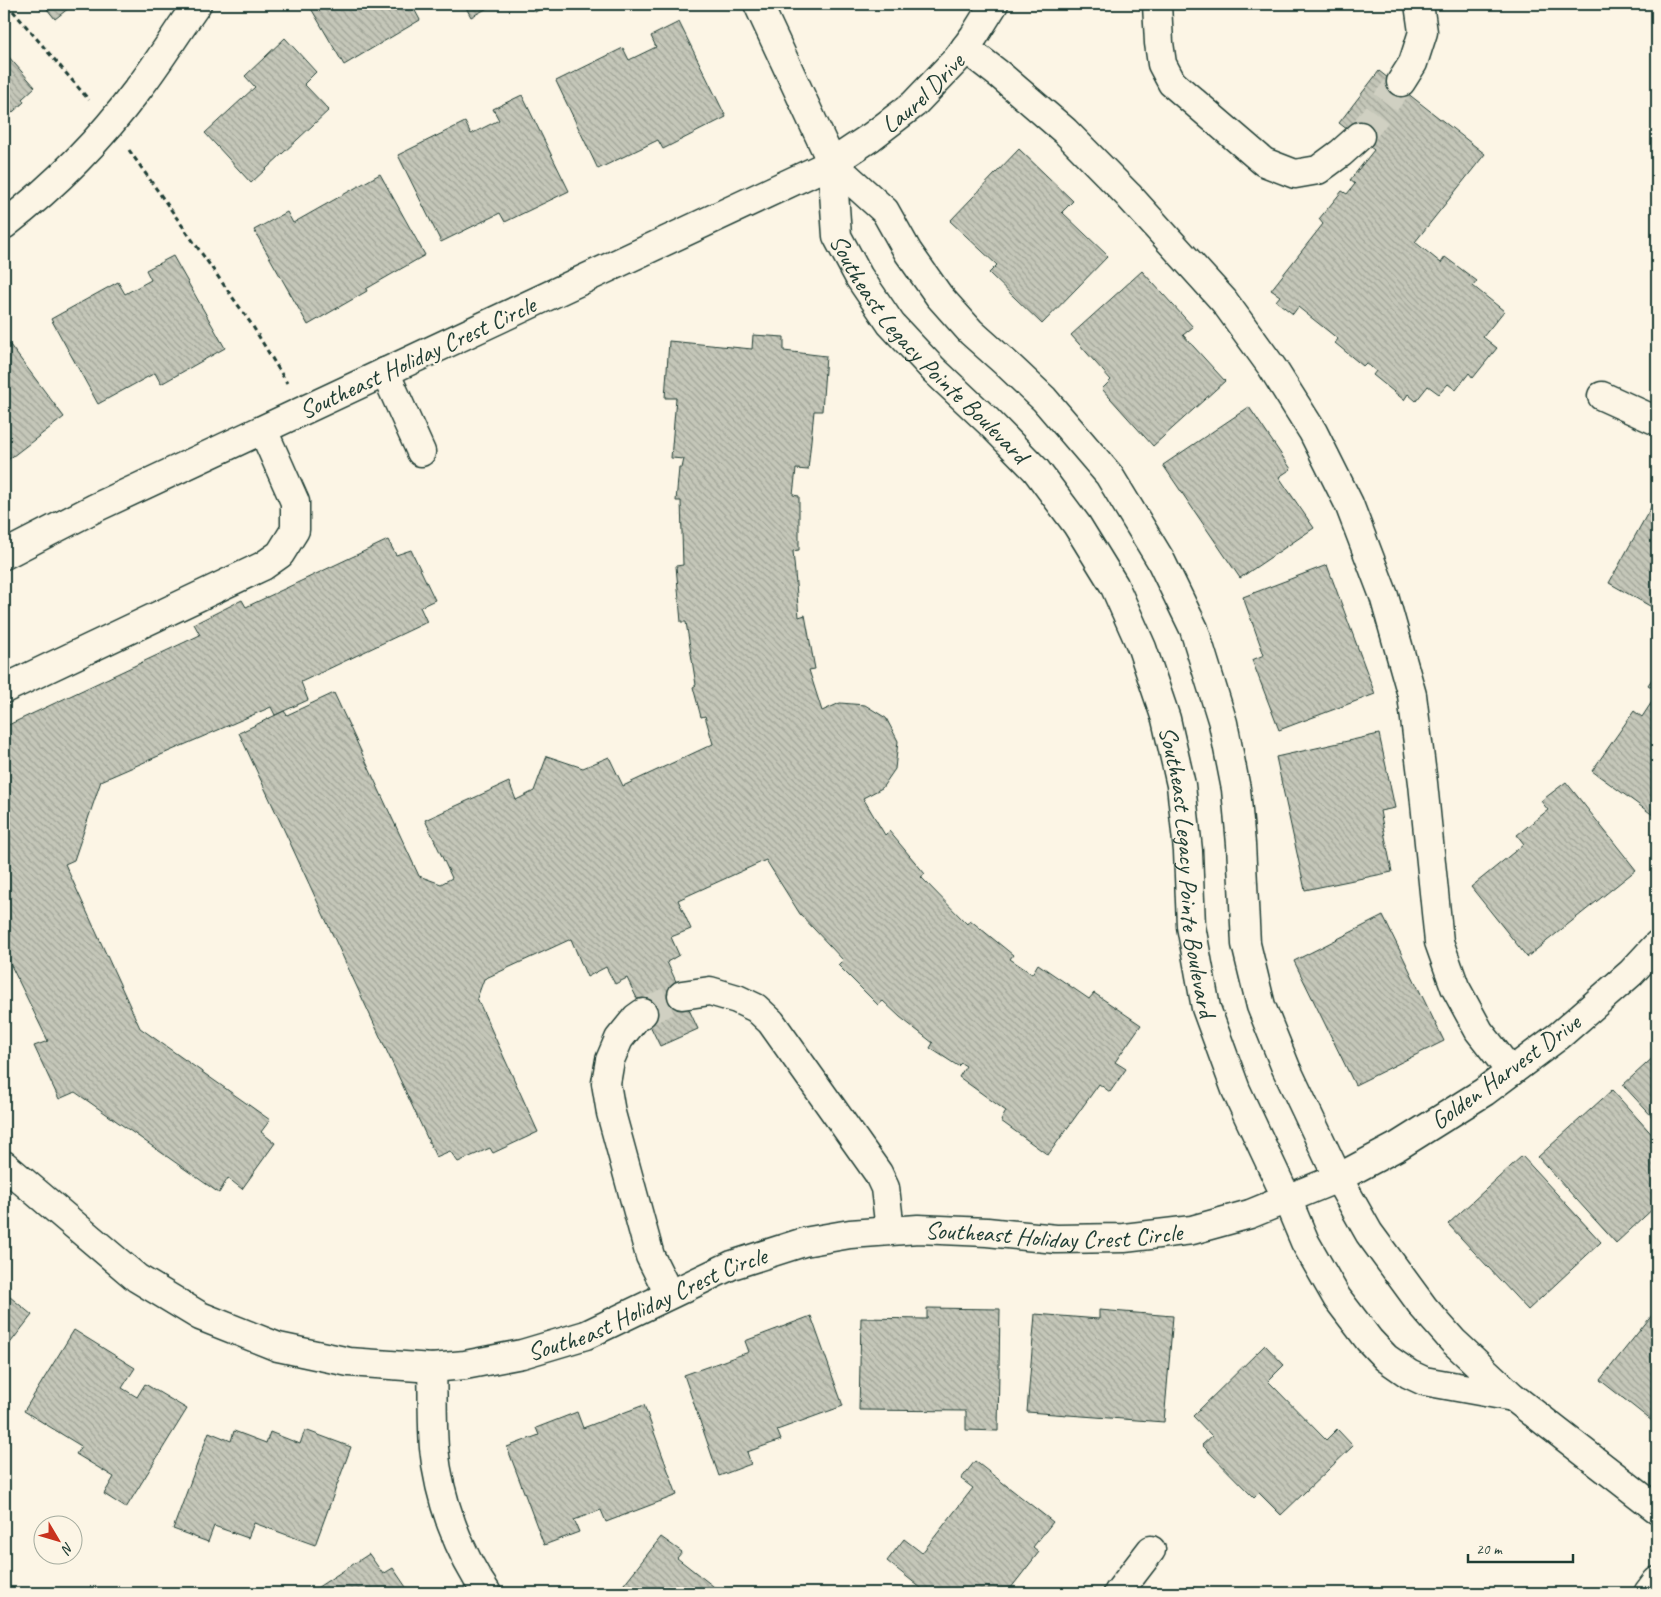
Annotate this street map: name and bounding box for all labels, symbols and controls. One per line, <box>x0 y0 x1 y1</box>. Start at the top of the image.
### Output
street label: Laurel Drive <box>875 45 973 141</box>
street label: Southeast Legacy Pointe Boulevard <box>822 229 1038 473</box>
street label: Southeast Holiday Crest Circle <box>294 288 542 427</box>
street label: Southeast Legacy Pointe Boulevard <box>1151 723 1224 1026</box>
street label: Golden Harvest Drive <box>1424 1006 1588 1137</box>
street label: Southeast Holiday Crest Circle <box>924 1214 1186 1256</box>
street label: Southeast Holiday Crest Circle <box>524 1239 772 1369</box>
north arrow <box>32 1514 82 1564</box>
scale bar <box>1468 1532 1574 1564</box>
text: N <box>57 1539 77 1558</box>
text: 20 m <box>1476 1540 1503 1559</box>

